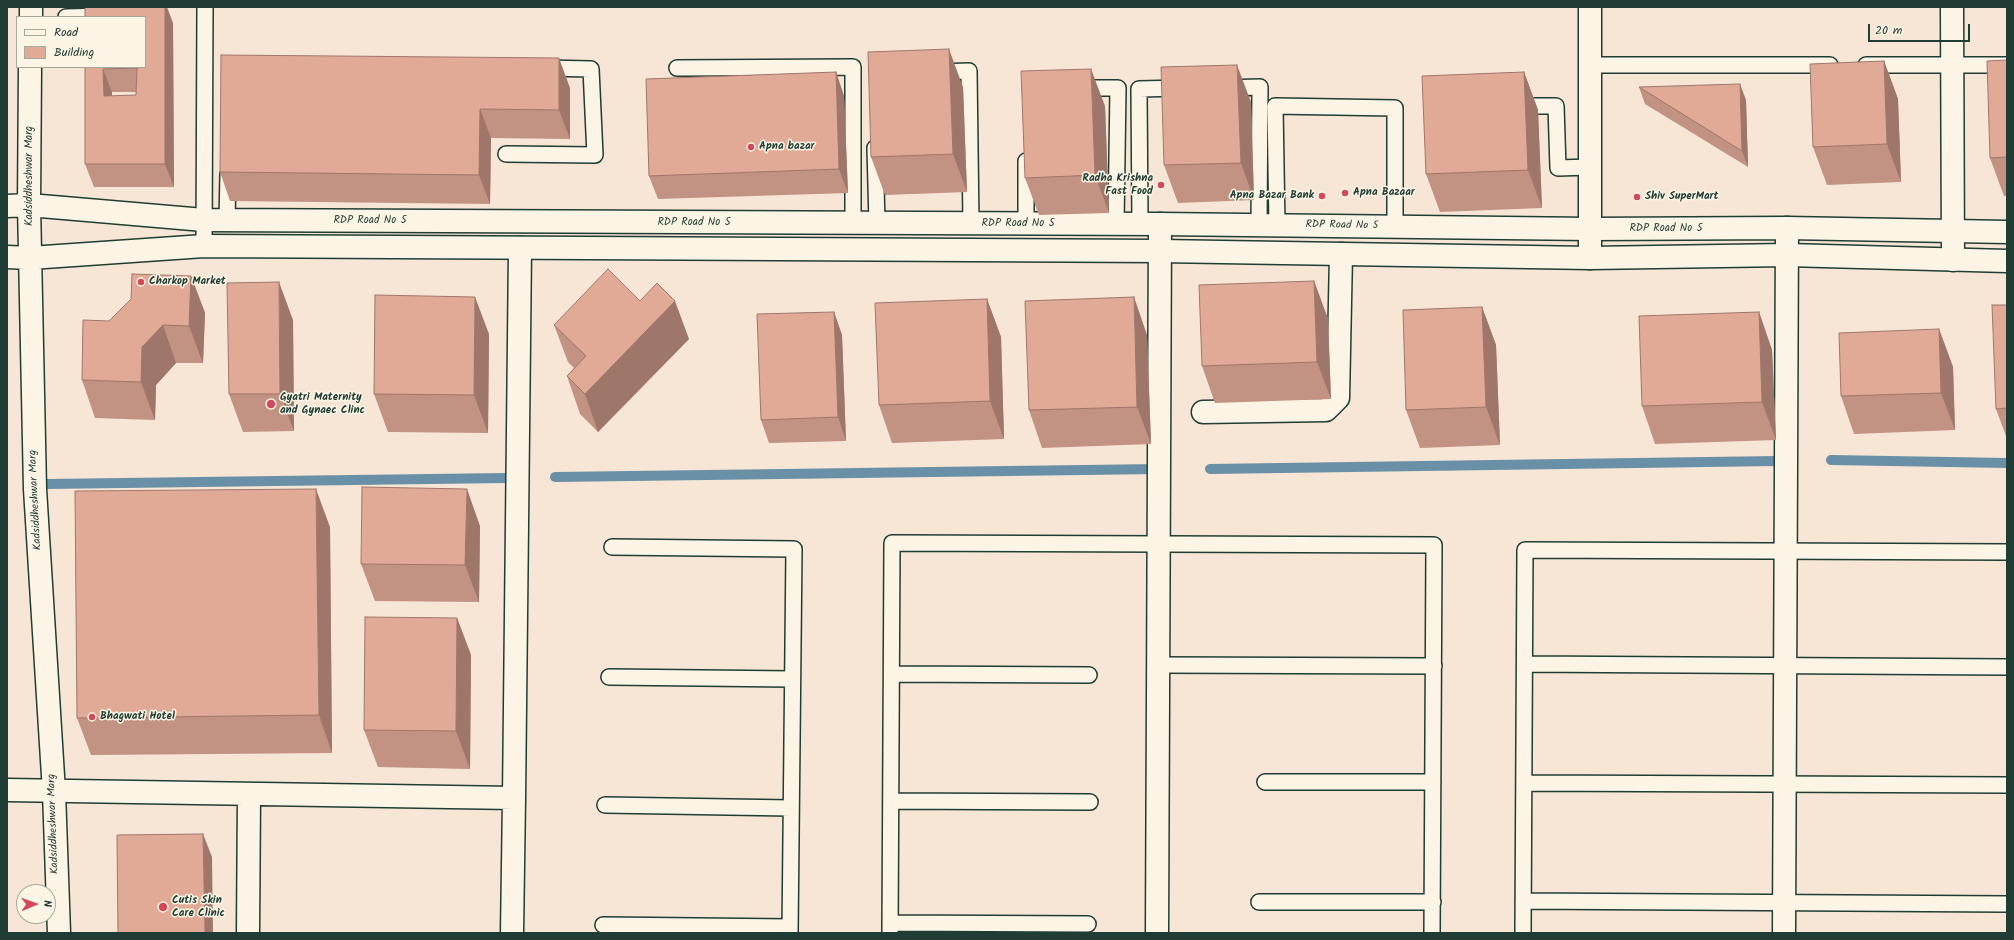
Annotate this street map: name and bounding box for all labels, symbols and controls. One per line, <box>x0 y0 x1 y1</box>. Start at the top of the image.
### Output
legend <box>16 16 146 68</box>
scale bar <box>1870 16 1972 42</box>
text: 20 m <box>1875 21 1902 40</box>
text: Road <box>54 23 78 42</box>
text: Building <box>54 43 94 62</box>
street label: Kadsiddheshwar Marg <box>23 126 37 226</box>
place label: Apna bazar <box>759 140 815 154</box>
marker: Apna bazar <box>746 142 756 152</box>
place label: Radha Krishna Fast Food <box>1082 172 1153 198</box>
marker: Radha Krishna Fast Food <box>1156 180 1166 190</box>
place label: Apna Bazaar <box>1353 186 1415 200</box>
marker: Apna Bazaar <box>1340 188 1350 198</box>
place label: Apna Bazar Bank <box>1230 189 1314 203</box>
place label: Shiv SuperMart <box>1645 190 1719 204</box>
marker: Apna Bazar Bank <box>1317 191 1327 201</box>
marker: Shiv SuperMart <box>1632 192 1642 202</box>
street label: RDP Road No 5 <box>333 214 407 228</box>
street label: RDP Road No 5 <box>657 216 731 230</box>
street label: RDP Road No 5 <box>981 217 1055 231</box>
street label: RDP Road No 5 <box>1305 219 1379 233</box>
street label: RDP Road No 5 <box>1629 222 1703 236</box>
place label: Charkop Market <box>149 275 226 289</box>
marker: Charkop Market <box>136 277 146 287</box>
place label: Gyatri Maternity and Gynaec Clinc <box>280 391 365 417</box>
marker: Gyatri Maternity and Gynaec Clinc <box>265 398 277 410</box>
street label: Kadsiddheshwar Marg <box>27 450 45 550</box>
place label: Bhagwati Hotel <box>100 710 175 724</box>
marker: Bhagwati Hotel <box>87 712 97 722</box>
street label: Kadsiddheshwar Marg <box>46 774 62 874</box>
north arrow <box>16 884 56 924</box>
place label: Cutis Skin Care Clinic <box>172 894 225 920</box>
text: N <box>38 900 56 907</box>
marker: Cutis Skin Care Clinic <box>157 901 169 913</box>

